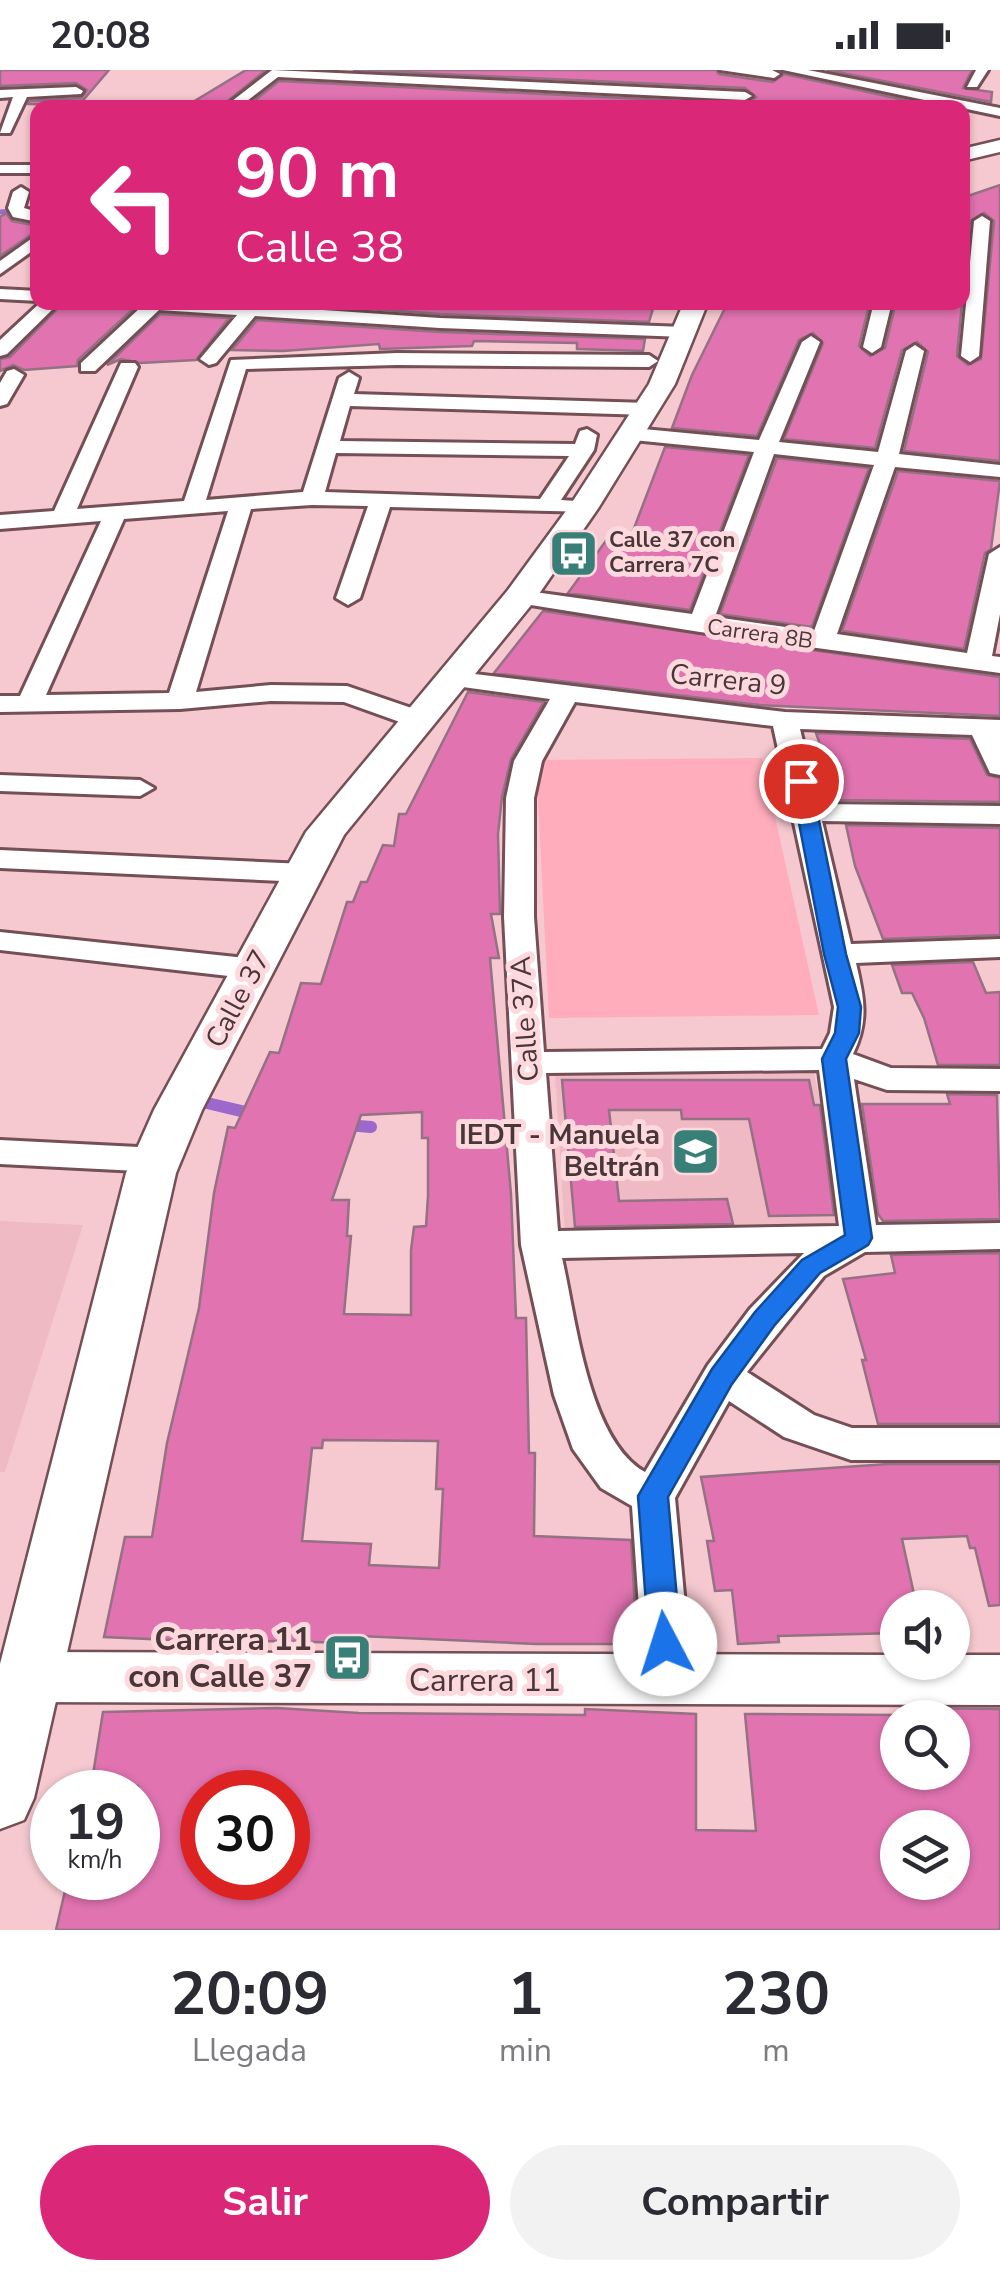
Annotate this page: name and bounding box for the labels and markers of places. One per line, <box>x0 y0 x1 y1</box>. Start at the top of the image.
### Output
place label: Calle 37 con Carrera 7C <box>609 525 735 580</box>
bus stop icon: Calle 37 con Carrera 7C <box>548 527 600 579</box>
pin <box>759 739 844 824</box>
place label: IEDT - Manuela Beltrán <box>459 1116 660 1186</box>
school or university icon: IEDT - Manuela Beltrán <box>669 1125 721 1177</box>
place label: Carrera 11 con Calle 37 <box>128 1618 312 1698</box>
bus stop icon: Carrera 11 con Calle 37 <box>321 1631 373 1683</box>

